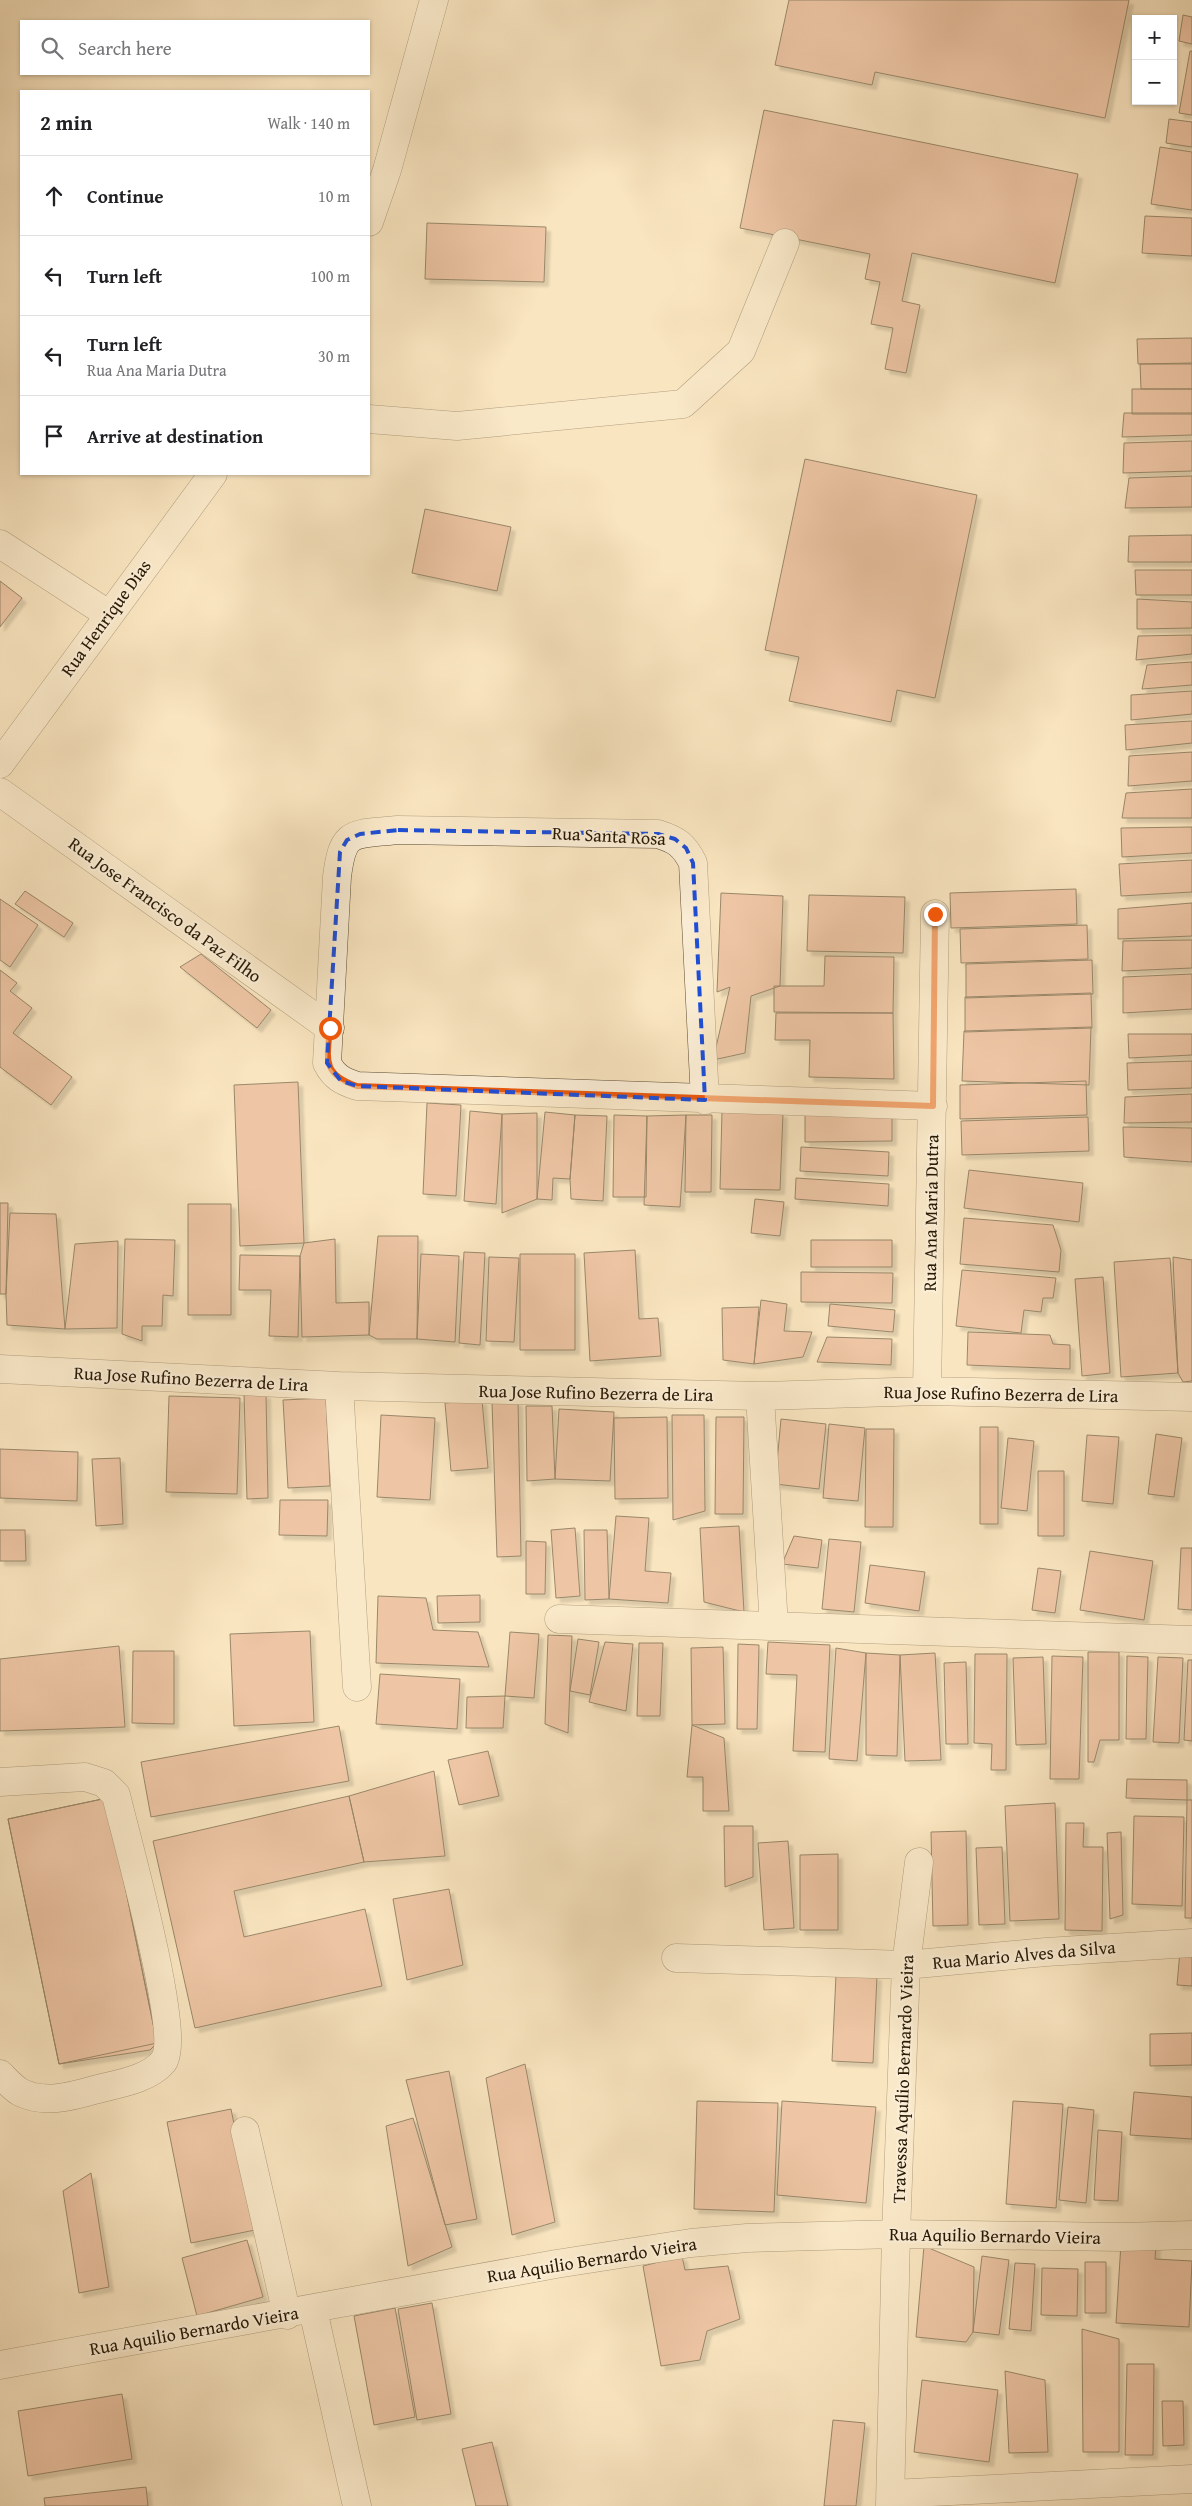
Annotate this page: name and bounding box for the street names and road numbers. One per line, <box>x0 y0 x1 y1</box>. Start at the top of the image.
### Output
street label: Rua Henrique Dias <box>54 554 157 682</box>
street label: Rua Santa Rosa <box>551 819 667 852</box>
street label: Rua Jose Francisco da Paz Filho <box>63 830 268 989</box>
street label: Rua Ana Maria Dutra <box>916 1134 945 1292</box>
street label: Rua Jose Rufino Bezerra de Lira <box>73 1359 309 1398</box>
street label: Rua Jose Rufino Bezerra de Lira <box>478 1377 714 1408</box>
street label: Rua Jose Rufino Bezerra de Lira <box>883 1378 1119 1409</box>
street label: Rua Mario Alves da Silva <box>931 1933 1117 1976</box>
street label: Travessa Aquílio Bernardo Vieira <box>885 1954 920 2204</box>
street label: Rua Aquilio Bernardo Vieira <box>889 2220 1102 2251</box>
street label: Rua Aquilio Bernardo Vieira <box>485 2230 699 2289</box>
street label: Rua Aquilio Bernardo Vieira <box>87 2299 301 2362</box>

